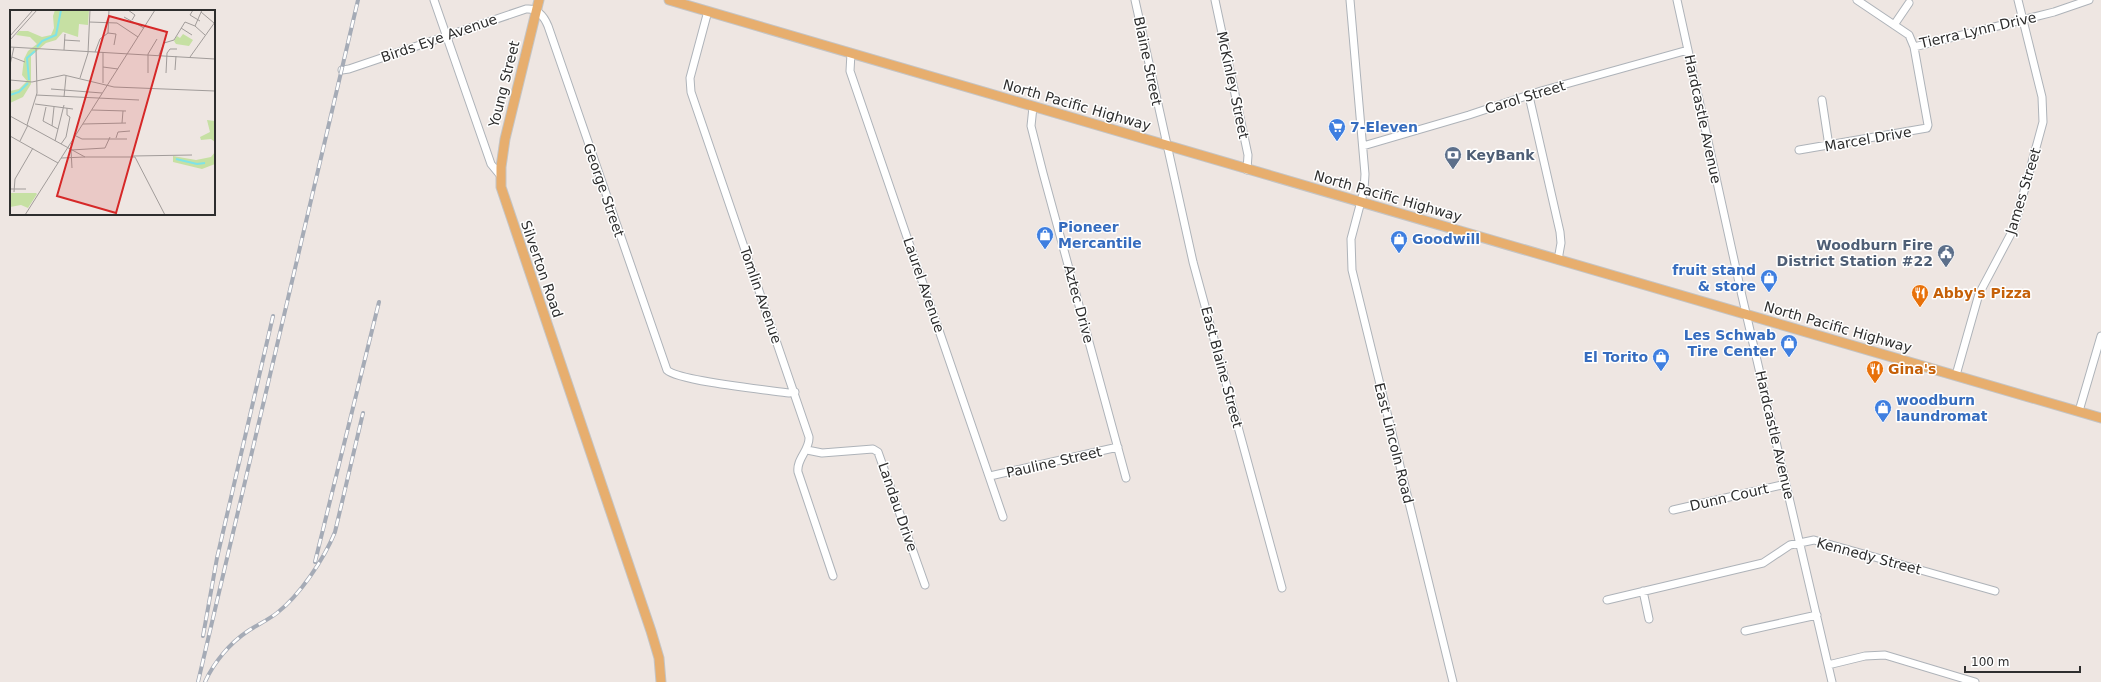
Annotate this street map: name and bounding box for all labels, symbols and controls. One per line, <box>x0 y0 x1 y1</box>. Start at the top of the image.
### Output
street label: Tierra Lynn Drive <box>1917 9 2038 51</box>
inset map <box>10 10 215 215</box>
street label: Birds Eye Avenue <box>379 11 499 65</box>
street label: Blaine Street <box>1131 15 1165 107</box>
street label: McKinley Street <box>1214 30 1252 141</box>
street label: Young Street <box>485 38 523 130</box>
street label: Hardcastle Avenue <box>1682 53 1724 185</box>
street label: North Pacific Highway <box>1001 76 1153 134</box>
street label: Carol Street <box>1483 77 1568 117</box>
supermarket icon: 7-Eleven <box>1327 117 1347 142</box>
place label: 7-Eleven <box>1350 119 1418 135</box>
street label: Marcel Drive <box>1823 123 1913 155</box>
street label: George Street <box>580 141 628 239</box>
bank icon: KeyBank <box>1443 145 1463 170</box>
street label: James Street <box>2002 146 2044 237</box>
place label: KeyBank <box>1466 147 1535 163</box>
street label: North Pacific Highway <box>1312 167 1464 225</box>
street label: Silverton Road <box>518 218 566 320</box>
place label: Pioneer Mercantile <box>1058 219 1142 251</box>
shop icon: Pioneer Mercantile <box>1035 225 1055 250</box>
shop icon: Goodwill <box>1389 229 1409 254</box>
place label: Goodwill <box>1412 231 1480 247</box>
street label: Laurel Avenue <box>900 235 948 335</box>
place label: Woodburn Fire District Station #22 <box>1777 237 1933 269</box>
street label: Tomlin Avenue <box>737 243 785 346</box>
public building icon: Woodburn Fire District Station #22 <box>1936 243 1956 268</box>
place label: fruit stand & store <box>1672 262 1756 294</box>
street label: Aztec Drive <box>1061 263 1097 345</box>
shop icon: fruit stand & store <box>1759 268 1779 293</box>
restaurant icon: Abby's Pizza <box>1910 283 1930 308</box>
place label: Abby's Pizza <box>1933 285 2031 301</box>
street label: North Pacific Highway <box>1762 298 1914 356</box>
street label: East Blaine Street <box>1198 305 1246 430</box>
place label: Les Schwab Tire Center <box>1684 327 1776 359</box>
shop icon: Les Schwab Tire Center <box>1779 333 1799 358</box>
shop icon: El Torito <box>1651 347 1671 372</box>
place label: El Torito <box>1583 349 1648 365</box>
restaurant icon: Gina's <box>1865 359 1885 384</box>
place label: Gina's <box>1888 361 1936 377</box>
street label: Hardcastle Avenue <box>1752 369 1798 501</box>
street label: East Lincoln Road <box>1371 381 1417 505</box>
place label: woodburn laundromat <box>1896 392 1988 424</box>
shop icon: woodburn laundromat <box>1873 398 1893 423</box>
street label: Pauline Street <box>1005 443 1104 481</box>
street label: Landau Drive <box>875 460 921 554</box>
street label: Dunn Court <box>1688 480 1770 514</box>
street label: Kennedy Street <box>1815 534 1924 578</box>
scale bar <box>1965 648 2080 674</box>
text: 100 m <box>1971 655 2009 669</box>

